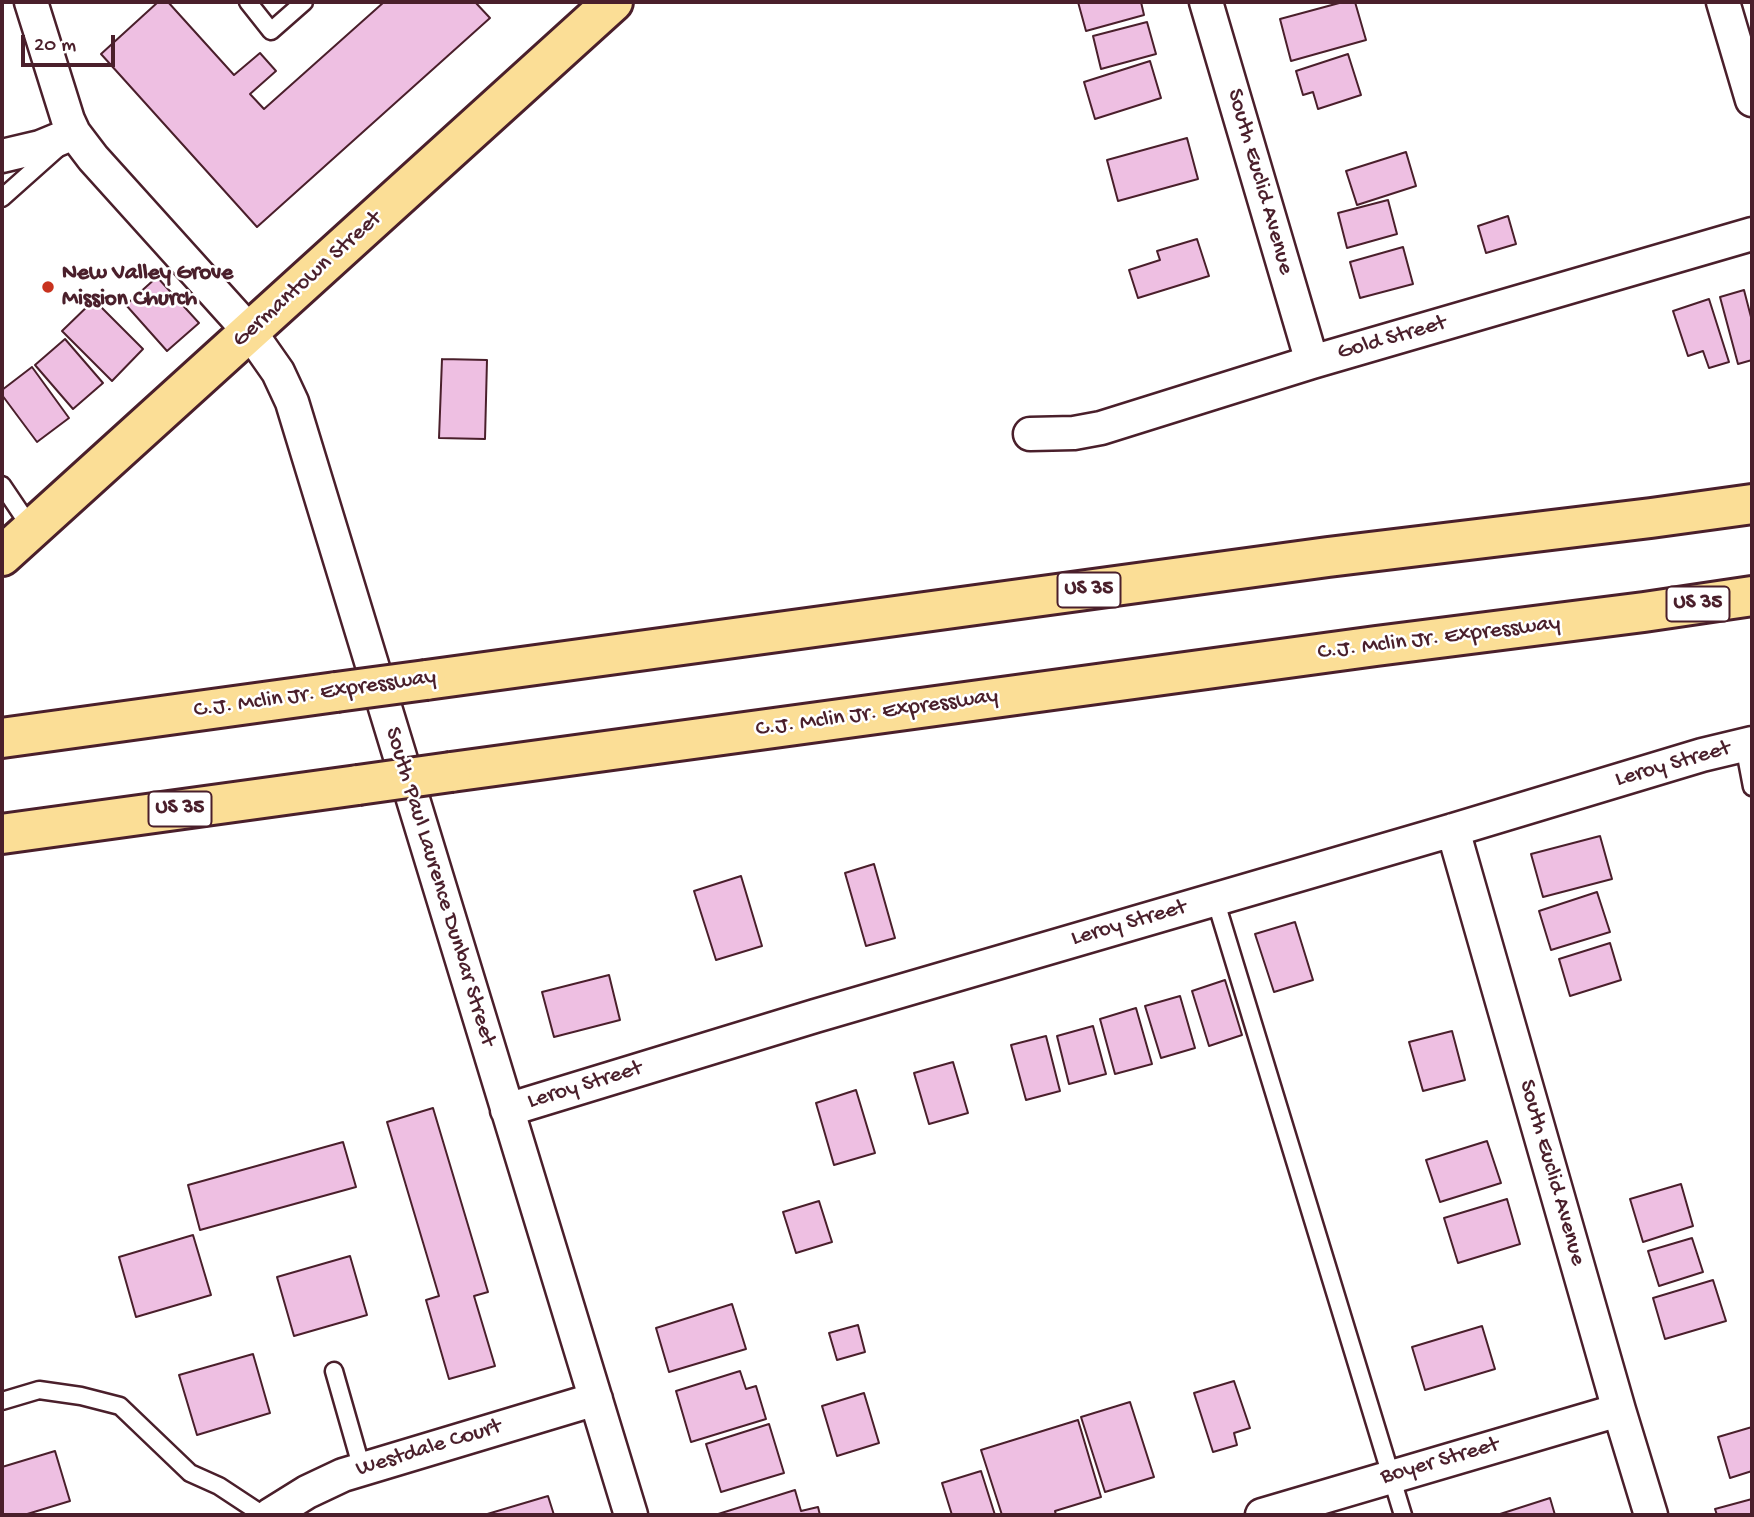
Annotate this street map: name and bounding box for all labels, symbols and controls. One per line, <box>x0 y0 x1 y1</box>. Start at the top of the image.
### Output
scale bar <box>24 21 119 65</box>
text: 20 m <box>34 34 76 59</box>
street label: South Euclid Avenue <box>1219 86 1299 278</box>
street label: Germantown Street <box>228 206 388 354</box>
place label: New Valley Grove Mission Church <box>62 260 233 314</box>
marker: New Valley Grove Mission Church <box>40 279 56 295</box>
street label: Gold Street <box>1334 310 1450 368</box>
road number: US 35 <box>1058 572 1120 608</box>
road number: US 35 <box>1666 586 1730 622</box>
street label: C.J. Mclin Jr. Expressway <box>1316 610 1562 668</box>
street label: C.J. Mclin Jr. Expressway <box>192 664 438 726</box>
street label: C.J. Mclin Jr. Expressway <box>754 683 1000 745</box>
street label: South Paul Laurence Dunbar Street <box>377 724 501 1050</box>
street label: Leroy Street <box>1612 735 1734 795</box>
road number: US 35 <box>148 792 212 826</box>
street label: Leroy Street <box>1068 894 1190 954</box>
street label: Leroy Street <box>524 1055 646 1117</box>
street label: South Euclid Avenue <box>1511 1077 1591 1269</box>
street label: Westdale Court <box>353 1414 505 1484</box>
street label: Boyer Street <box>1378 1432 1502 1492</box>

